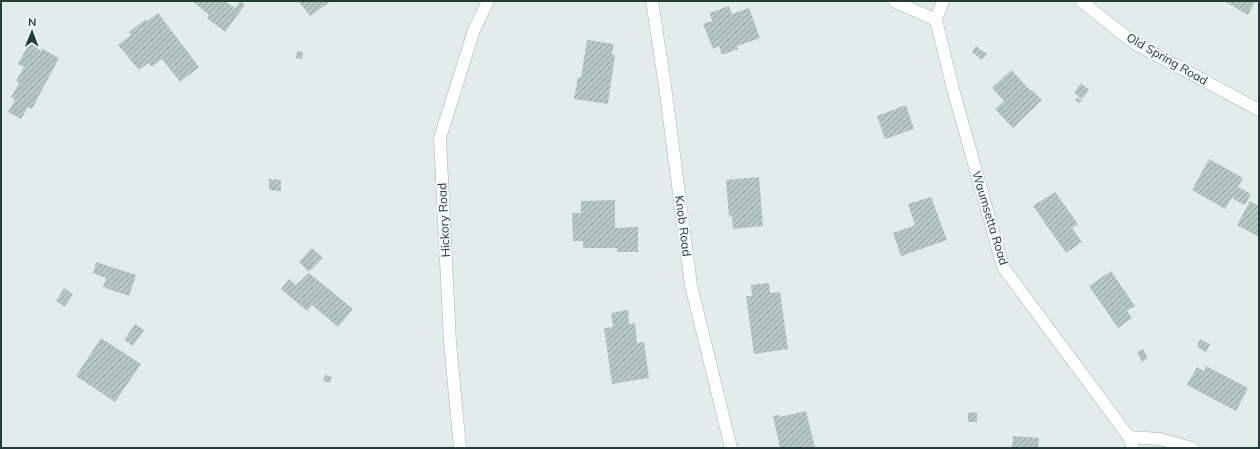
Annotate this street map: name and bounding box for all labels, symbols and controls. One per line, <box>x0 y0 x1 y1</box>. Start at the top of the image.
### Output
north arrow <box>12 12 52 52</box>
text: N <box>28 15 36 29</box>
street label: Old Spring Road <box>1124 29 1210 88</box>
street label: Waumsetta Road <box>969 169 1012 267</box>
street label: Hickory Road <box>434 182 453 258</box>
street label: Knob Road <box>672 195 695 257</box>

